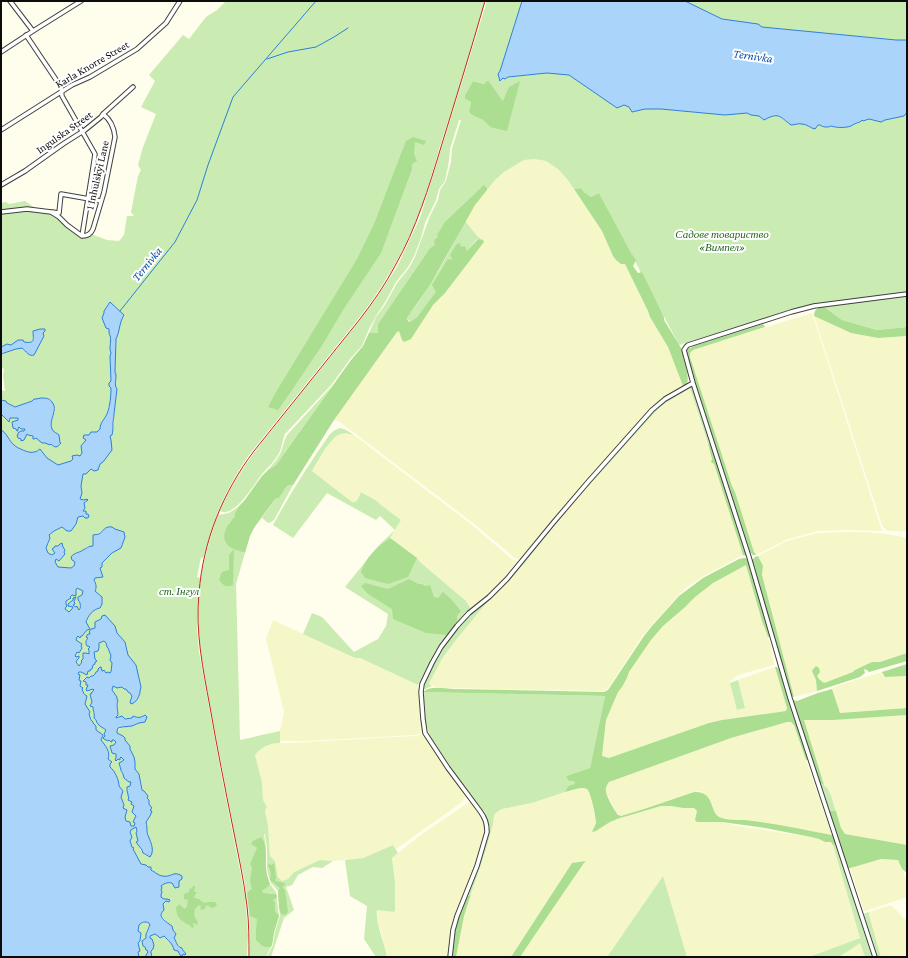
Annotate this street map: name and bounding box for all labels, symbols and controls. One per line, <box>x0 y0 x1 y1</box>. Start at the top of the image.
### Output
street label: Karla Knorre Street <box>53 38 131 90</box>
water label: Ternivka <box>732 46 774 66</box>
street label: Ingulska Street <box>34 108 95 157</box>
street label: 1 Inhulskyi Lane <box>83 139 112 211</box>
park label: Садове товариство «Вимпел» <box>675 228 769 253</box>
water label: Ternivka <box>129 244 165 284</box>
park label: ст. Інгул <box>159 585 199 597</box>

